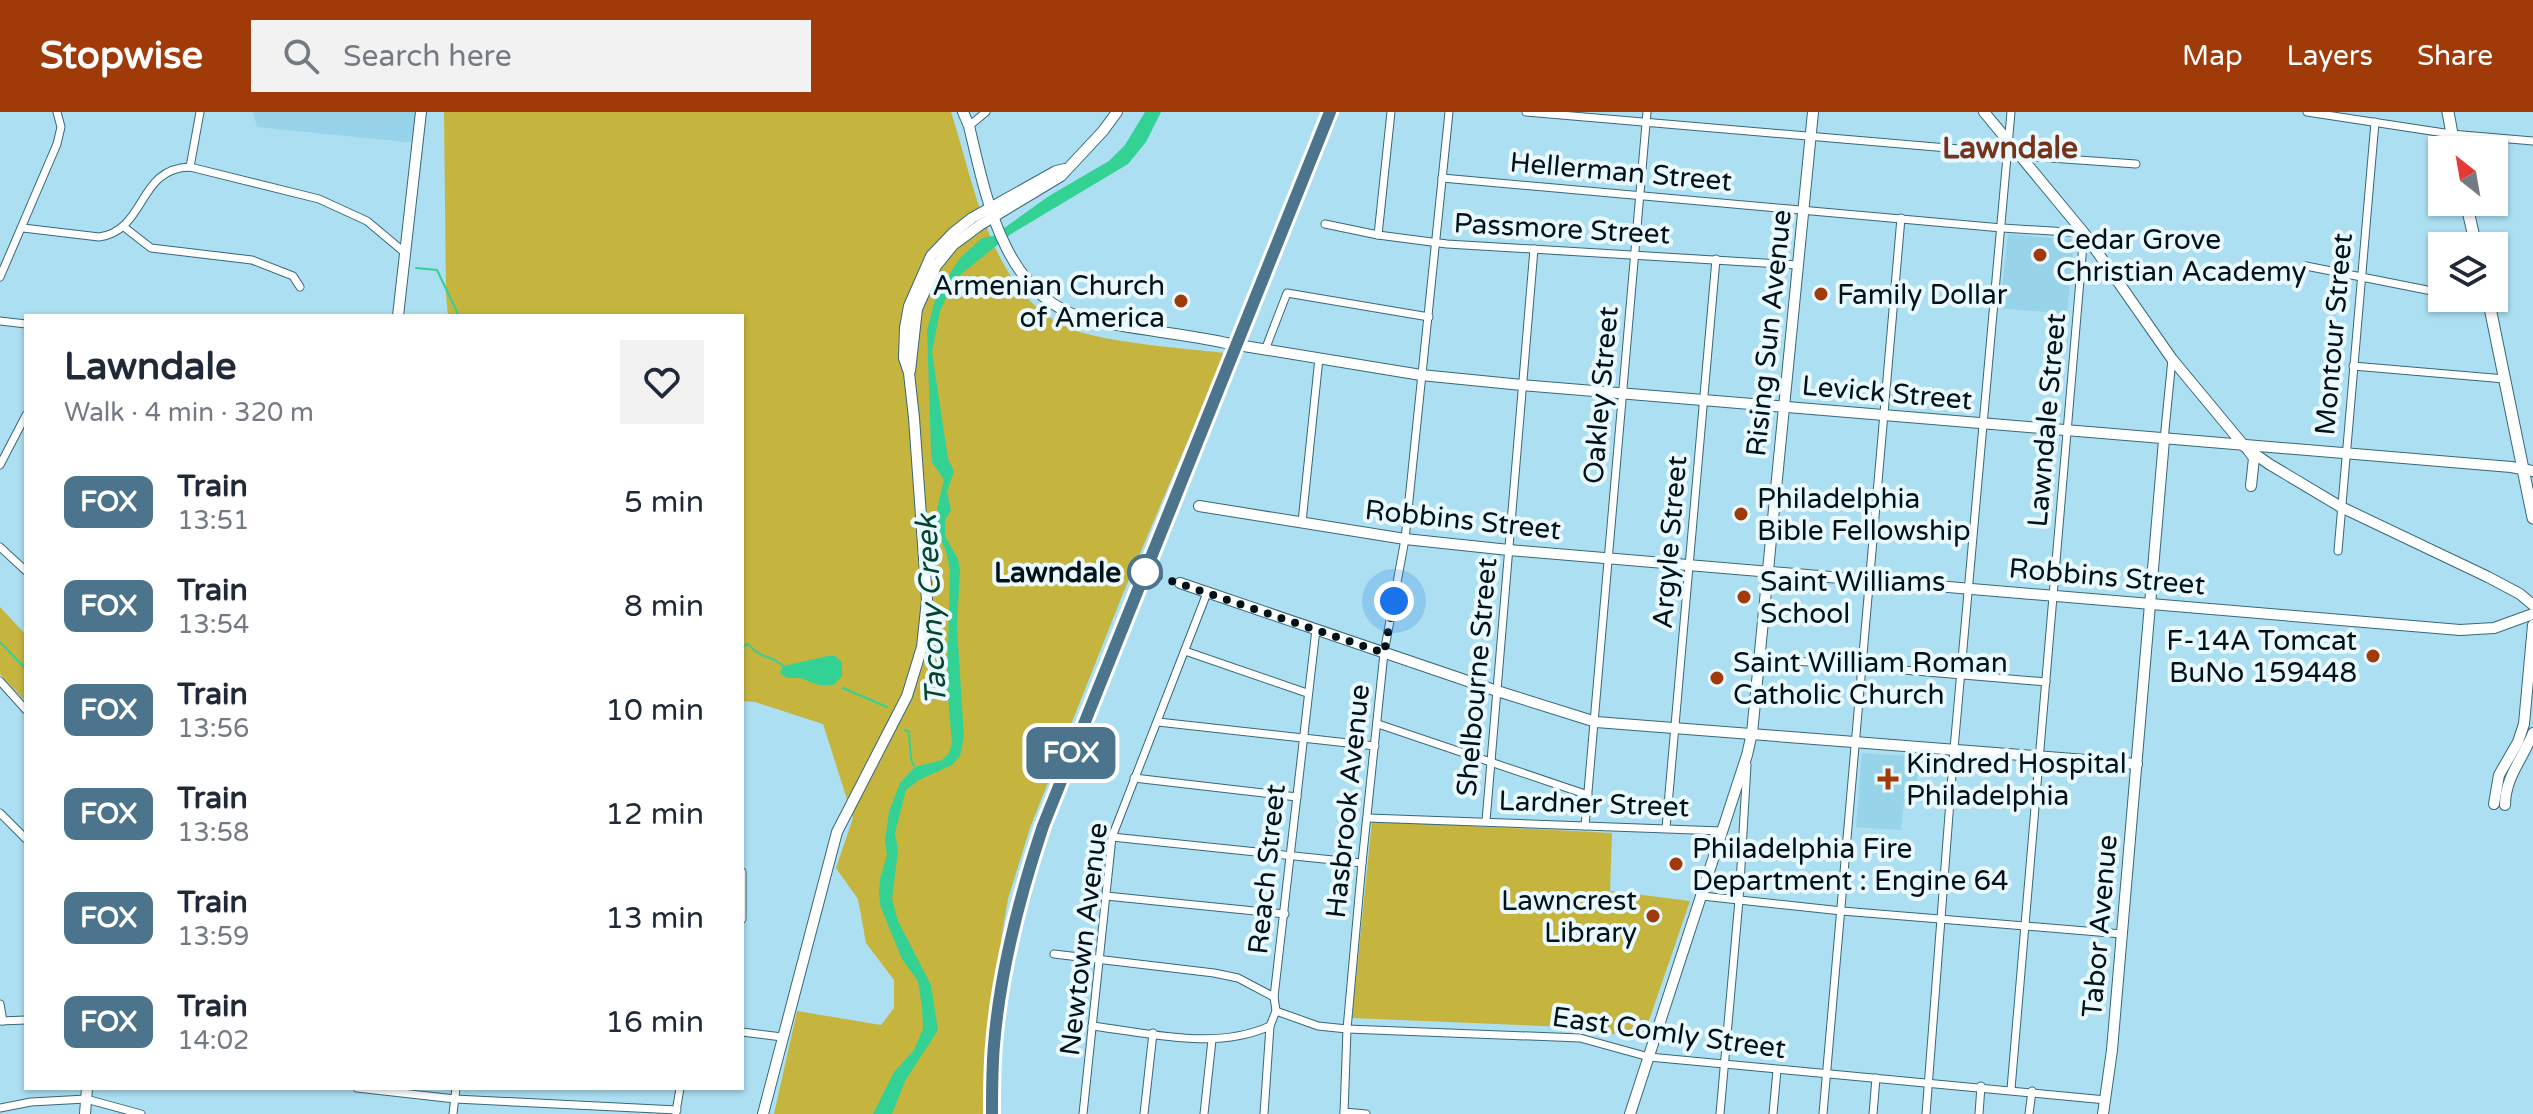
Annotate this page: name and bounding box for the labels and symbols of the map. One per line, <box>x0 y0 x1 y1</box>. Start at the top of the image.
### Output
district label: Lawndale <box>1942 130 2078 167</box>
north arrow <box>2428 136 2508 216</box>
street label: Hellerman Street <box>1508 145 1734 199</box>
street label: Passmore Street <box>1453 206 1671 252</box>
street label: Rising Sun Avenue <box>1739 208 1799 458</box>
place label: Cedar Grove Christian Academy <box>2056 223 2307 289</box>
street label: Montour Street <box>2308 231 2360 437</box>
marker: Cedar Grove Christian Academy <box>2031 246 2049 264</box>
place label: Armenian Church of America <box>932 269 1165 335</box>
place label: Family Dollar <box>1837 278 2008 312</box>
marker: Family Dollar <box>1812 285 1830 303</box>
marker: Armenian Church of America <box>1172 292 1190 310</box>
street label: Oakley Street <box>1576 304 1626 485</box>
street label: Lawndale Street <box>2021 312 2073 528</box>
street label: Levick Street <box>1800 369 1974 417</box>
street label: Argyle Street <box>1645 454 1695 630</box>
place label: Philadelphia Bible Fellowship <box>1757 482 1971 548</box>
street label: Robbins Street <box>1363 493 1563 547</box>
marker: Philadelphia Bible Fellowship <box>1732 505 1750 523</box>
water label: Tacony Creek <box>908 511 955 706</box>
street label: Robbins Street <box>2007 551 2207 603</box>
marker: Lawndale <box>1128 555 1162 589</box>
place label: Lawndale <box>994 556 1121 590</box>
street label: Shelbourne Street <box>1450 556 1504 798</box>
place label: Saint Williams School <box>1760 565 1945 631</box>
your location <box>1374 581 1414 621</box>
marker: Saint Williams School <box>1735 588 1753 606</box>
place label: F-14A Tomcat BuNo 159448 <box>2166 624 2357 690</box>
place label: Saint William Roman Catholic Church <box>1733 646 2008 712</box>
marker: F-14A Tomcat BuNo 159448 <box>2364 647 2382 665</box>
marker: Saint William Roman Catholic Church <box>1708 669 1726 687</box>
street label: Hasbrook Avenue <box>1319 682 1377 920</box>
line badge: FOX <box>1025 727 1117 779</box>
place label: Kindred Hospital Philadelphia <box>1906 747 2127 813</box>
marker: Kindred Hospital Philadelphia <box>1877 768 1899 790</box>
street label: Reach Street <box>1241 782 1293 956</box>
street label: Lardner Street <box>1498 784 1690 824</box>
street label: Newtown Avenue <box>1053 821 1115 1058</box>
place label: Philadelphia Fire Department : Engine 64 <box>1692 832 2009 898</box>
street label: Tabor Avenue <box>2075 833 2125 1019</box>
marker: Philadelphia Fire Department : Engine 64 <box>1667 855 1685 873</box>
place label: Lawncrest Library <box>1501 884 1637 950</box>
marker: Lawncrest Library <box>1644 907 1662 925</box>
street label: East Comly Street <box>1550 1000 1788 1066</box>

